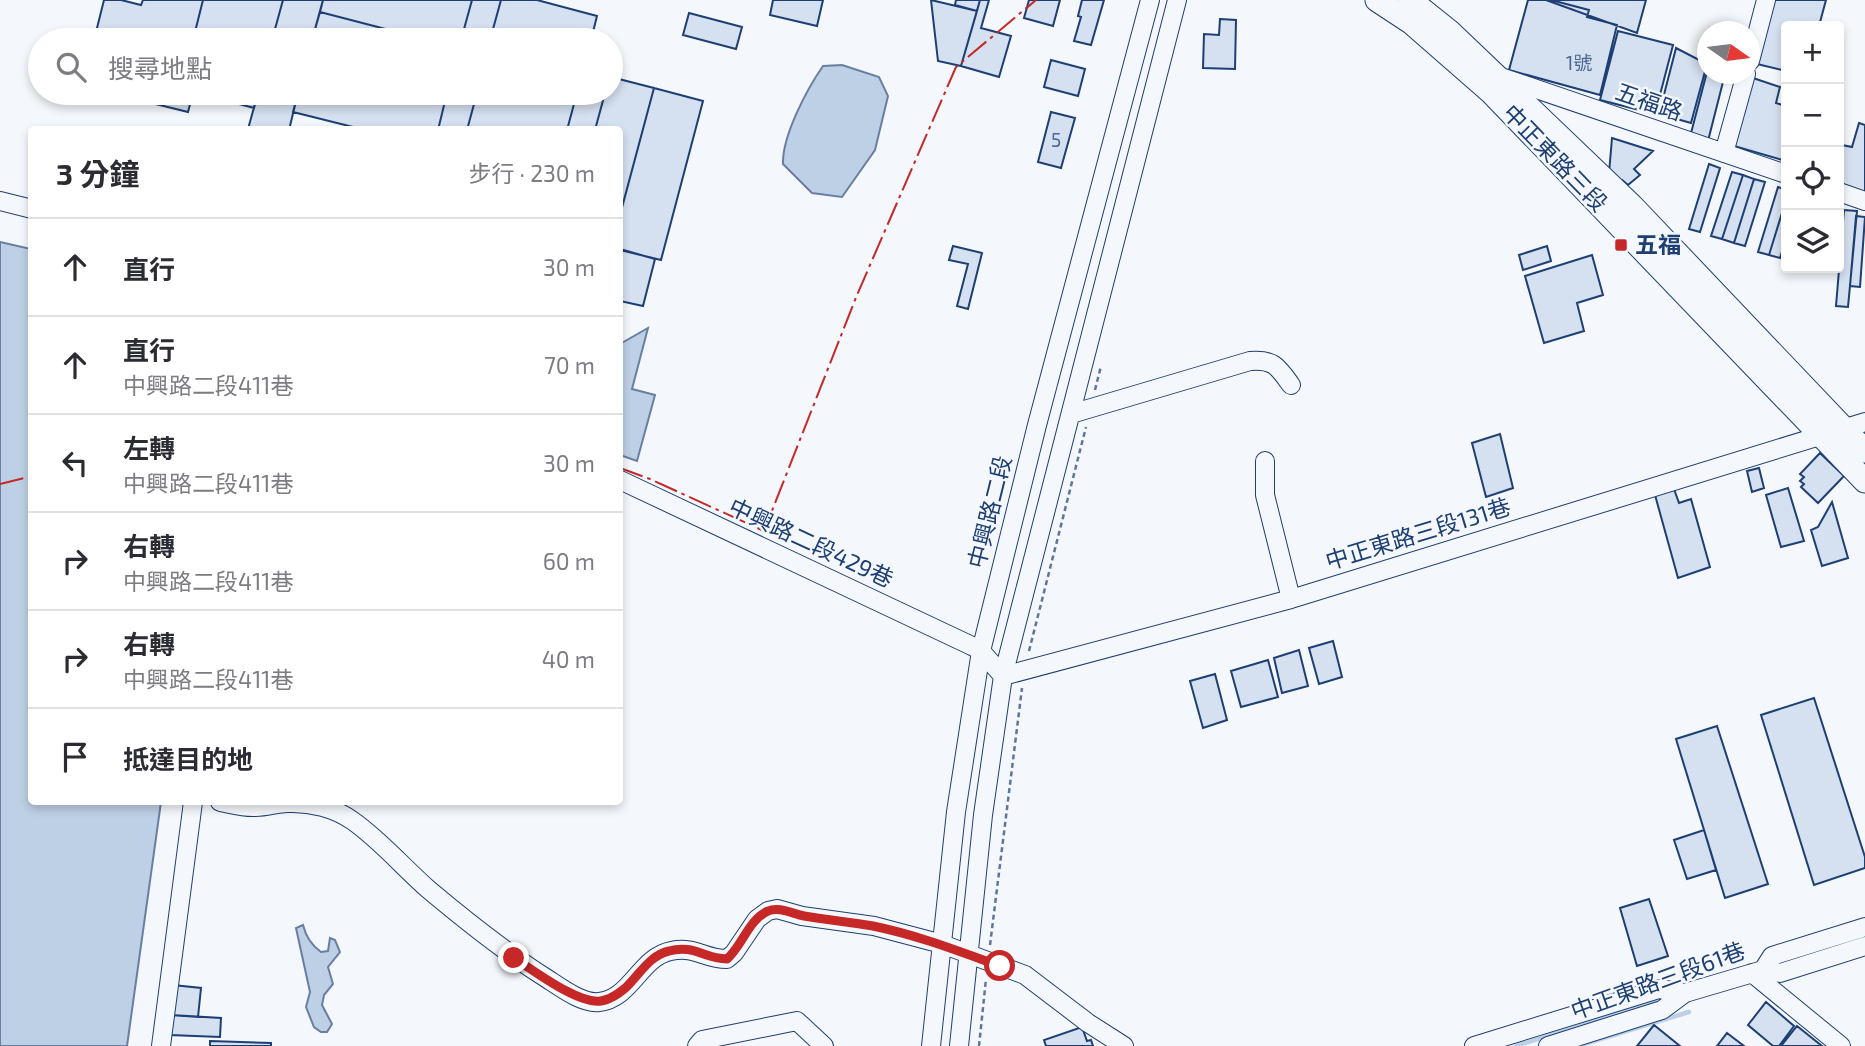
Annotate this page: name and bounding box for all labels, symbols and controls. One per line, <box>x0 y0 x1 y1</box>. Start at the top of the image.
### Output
north arrow <box>1697 21 1760 84</box>
map controls <box>1781 21 1844 273</box>
button: + <box>1781 21 1844 84</box>
search box <box>28 28 623 105</box>
icon: search <box>52 48 90 86</box>
house number: 1號 <box>1566 51 1592 74</box>
text: 搜尋地點 <box>108 52 212 83</box>
street label: 五福路 <box>1612 77 1687 126</box>
button: − <box>1781 84 1844 147</box>
street label: 中正東路三段 <box>1498 98 1614 217</box>
house number: 5 <box>1051 128 1061 151</box>
button: locate <box>1781 147 1844 210</box>
text: 3 分鐘 <box>56 155 140 191</box>
text: 步行 · 230 m <box>468 159 595 187</box>
button: layers <box>1781 210 1844 273</box>
place label: 五福 <box>1635 230 1681 258</box>
marker: 五福 <box>1613 237 1629 253</box>
icon: ahead <box>56 248 94 286</box>
text: 直行 <box>123 253 175 284</box>
text: 30 m <box>543 253 595 281</box>
text: 直行 <box>123 334 175 365</box>
icon: ahead <box>56 346 94 384</box>
text: 70 m <box>544 351 595 379</box>
text: 中興路二段411巷 <box>123 371 293 399</box>
text: 左轉 <box>123 432 175 463</box>
icon: left <box>56 444 94 482</box>
text: 30 m <box>543 449 595 477</box>
street label: 中興路二段 <box>962 453 1017 571</box>
text: 中興路二段411巷 <box>123 469 293 497</box>
street label: 中興路二段429巷 <box>725 492 898 592</box>
street label: 中正東路三段131巷 <box>1322 492 1514 575</box>
text: 右轉 <box>123 530 175 561</box>
icon: right <box>56 542 94 580</box>
text: 60 m <box>543 547 595 575</box>
text: 中興路二段411巷 <box>123 567 293 595</box>
text: 右轉 <box>123 628 175 659</box>
icon: right <box>56 640 94 678</box>
text: 40 m <box>542 645 595 673</box>
text: 中興路二段411巷 <box>123 665 293 693</box>
icon: arrive <box>56 738 94 776</box>
text: 抵達目的地 <box>123 743 253 774</box>
street label: 中正東路三段61巷 <box>1567 936 1749 1025</box>
route end <box>498 942 529 973</box>
route start <box>984 950 1015 981</box>

